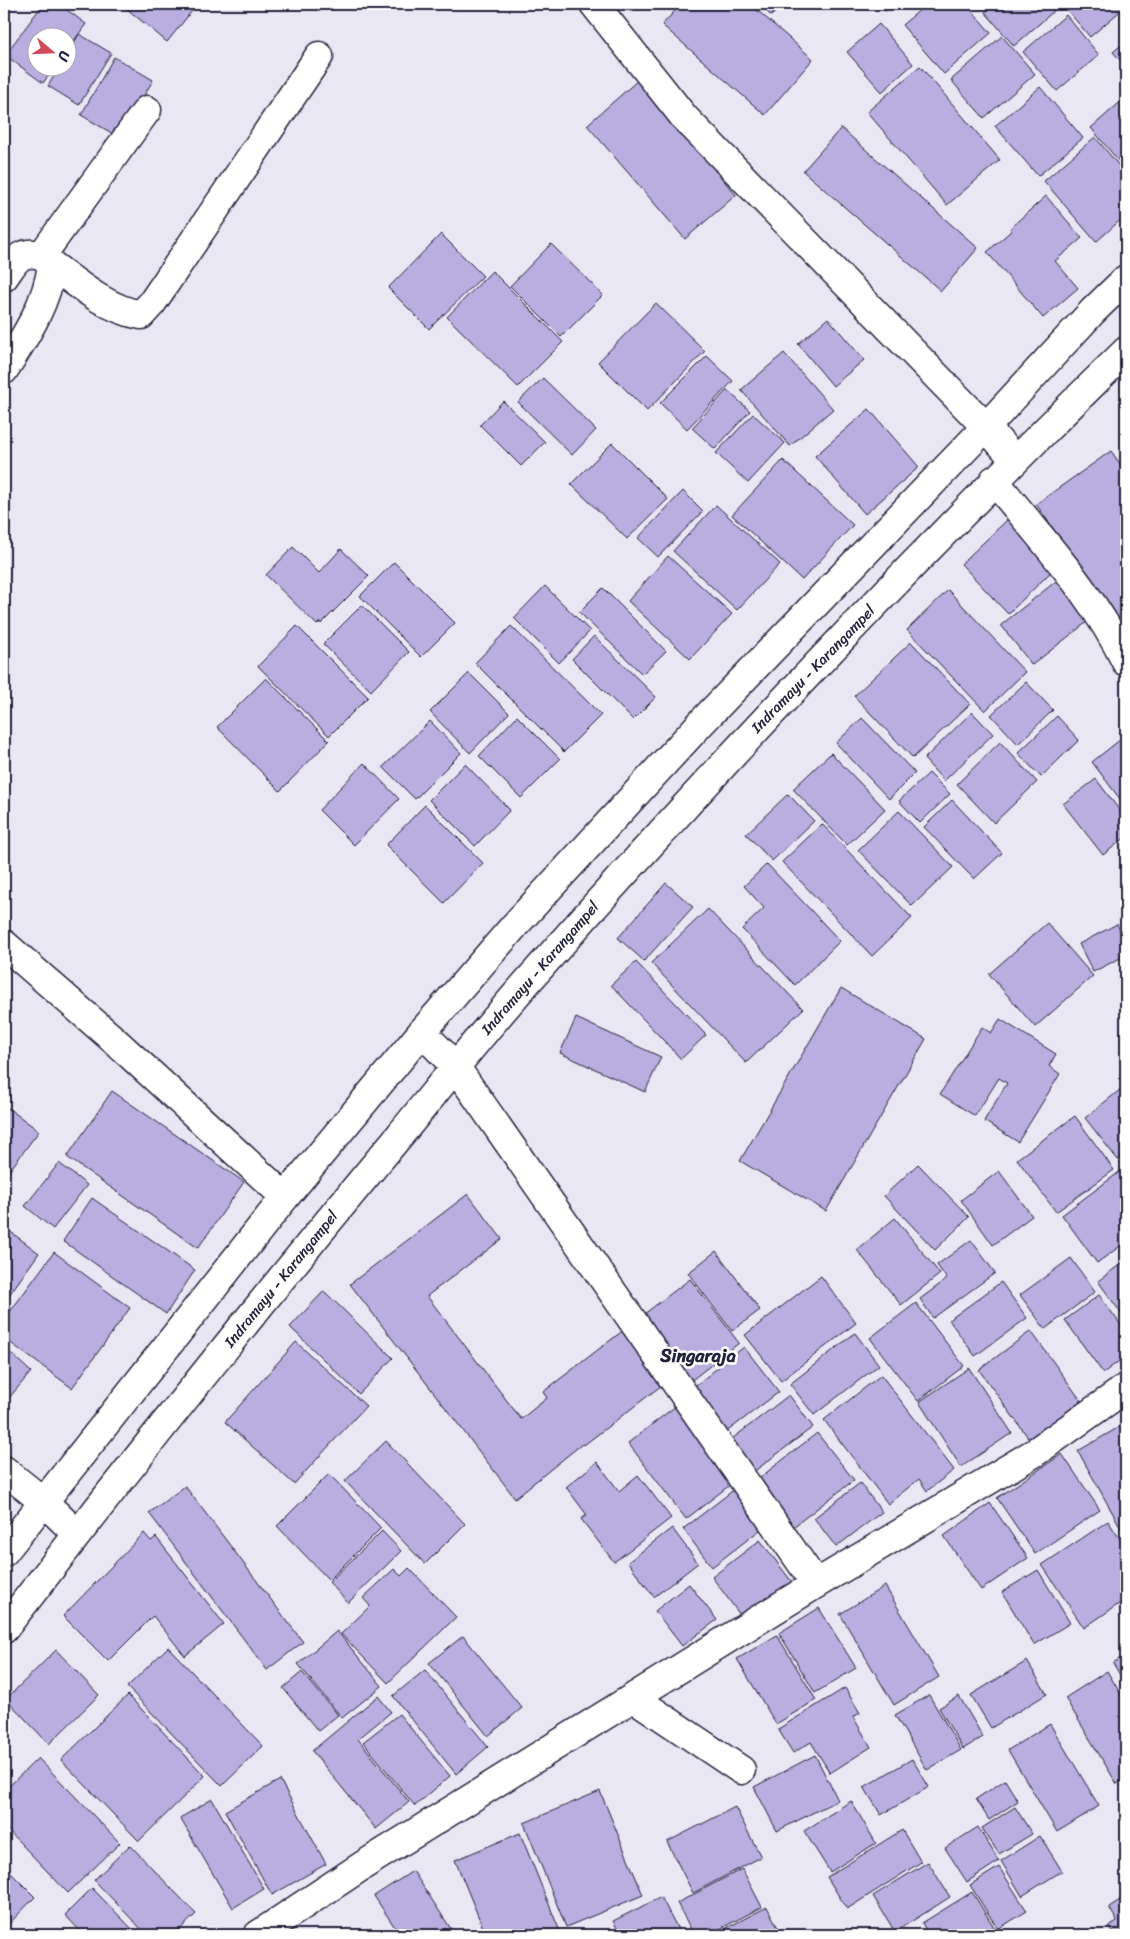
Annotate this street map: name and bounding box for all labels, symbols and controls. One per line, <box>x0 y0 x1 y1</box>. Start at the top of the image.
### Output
north arrow <box>28 28 78 78</box>
text: U <box>50 48 77 65</box>
street label: Indramayu - Karangampel <box>744 598 882 740</box>
street label: Indramayu - Karangampel <box>474 895 606 1042</box>
street label: Indramayu - Karangampel <box>217 1204 345 1354</box>
district label: Singaraja <box>659 1340 736 1372</box>

